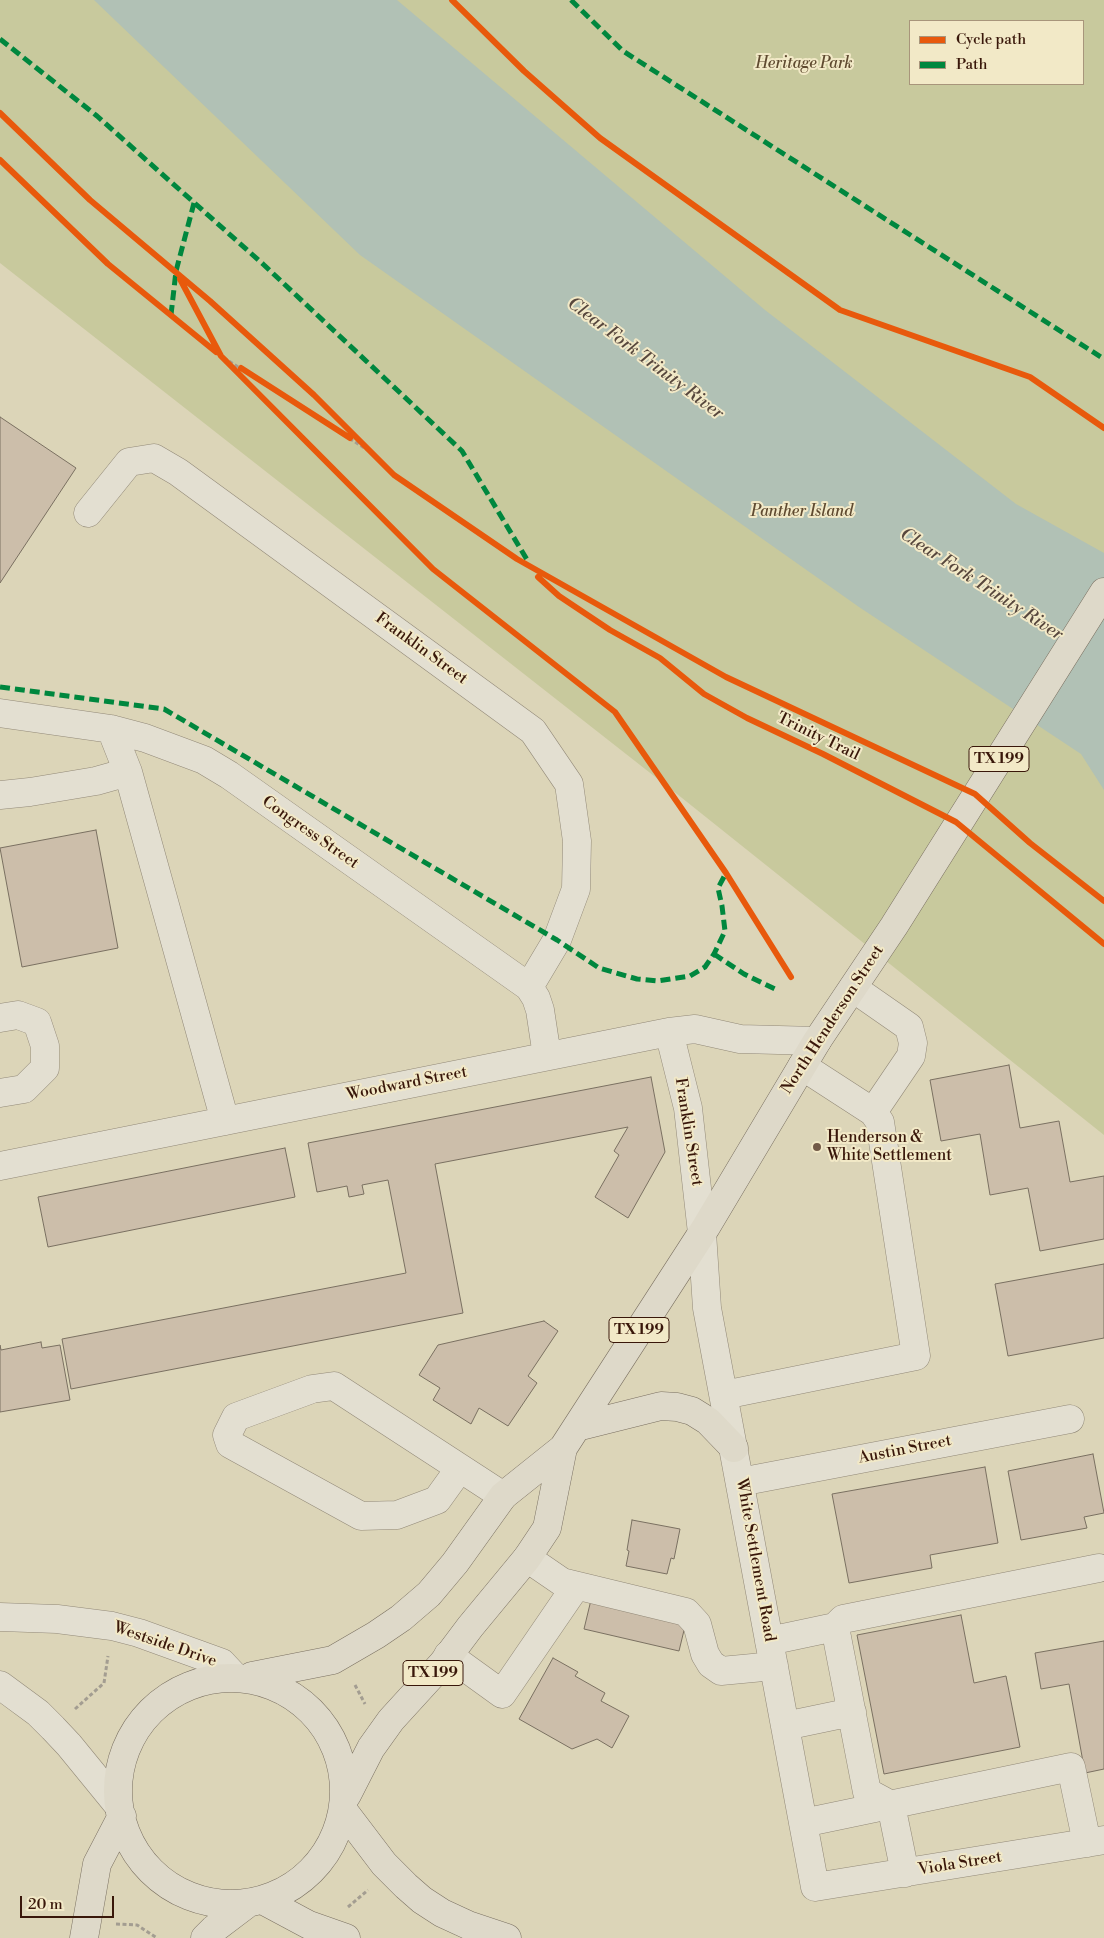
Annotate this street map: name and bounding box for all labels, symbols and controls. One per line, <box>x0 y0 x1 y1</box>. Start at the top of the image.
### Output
legend <box>909 20 1084 85</box>
text: Cycle path <box>956 30 1026 49</box>
park label: Heritage Park <box>755 54 853 74</box>
text: Path <box>956 55 988 74</box>
water label: Clear Fork Trinity River <box>563 293 727 425</box>
park label: Panther Island <box>751 502 853 522</box>
water label: Clear Fork Trinity River <box>895 524 1067 646</box>
street label: Franklin Street <box>371 609 471 689</box>
street label: Trinity Trail <box>773 709 863 765</box>
road number: TX 199 <box>969 746 1029 772</box>
street label: Congress Street <box>258 792 362 874</box>
street label: North Henderson Street <box>778 942 888 1098</box>
street label: Woodward Street <box>345 1063 469 1105</box>
street label: Franklin Street <box>670 1076 706 1188</box>
place label: Henderson & White Settlement <box>827 1128 952 1166</box>
marker: Henderson & White Settlement <box>811 1141 823 1153</box>
road number: TX 199 <box>609 1318 669 1342</box>
street label: Austin Street <box>857 1432 953 1468</box>
street label: White Settlement Road <box>731 1477 779 1643</box>
street label: Westside Drive <box>111 1618 219 1672</box>
road number: TX 199 <box>403 1660 463 1686</box>
street label: Viola Street <box>917 1848 1003 1880</box>
scale bar <box>22 1886 116 1918</box>
text: 20 m <box>28 1895 63 1914</box>

